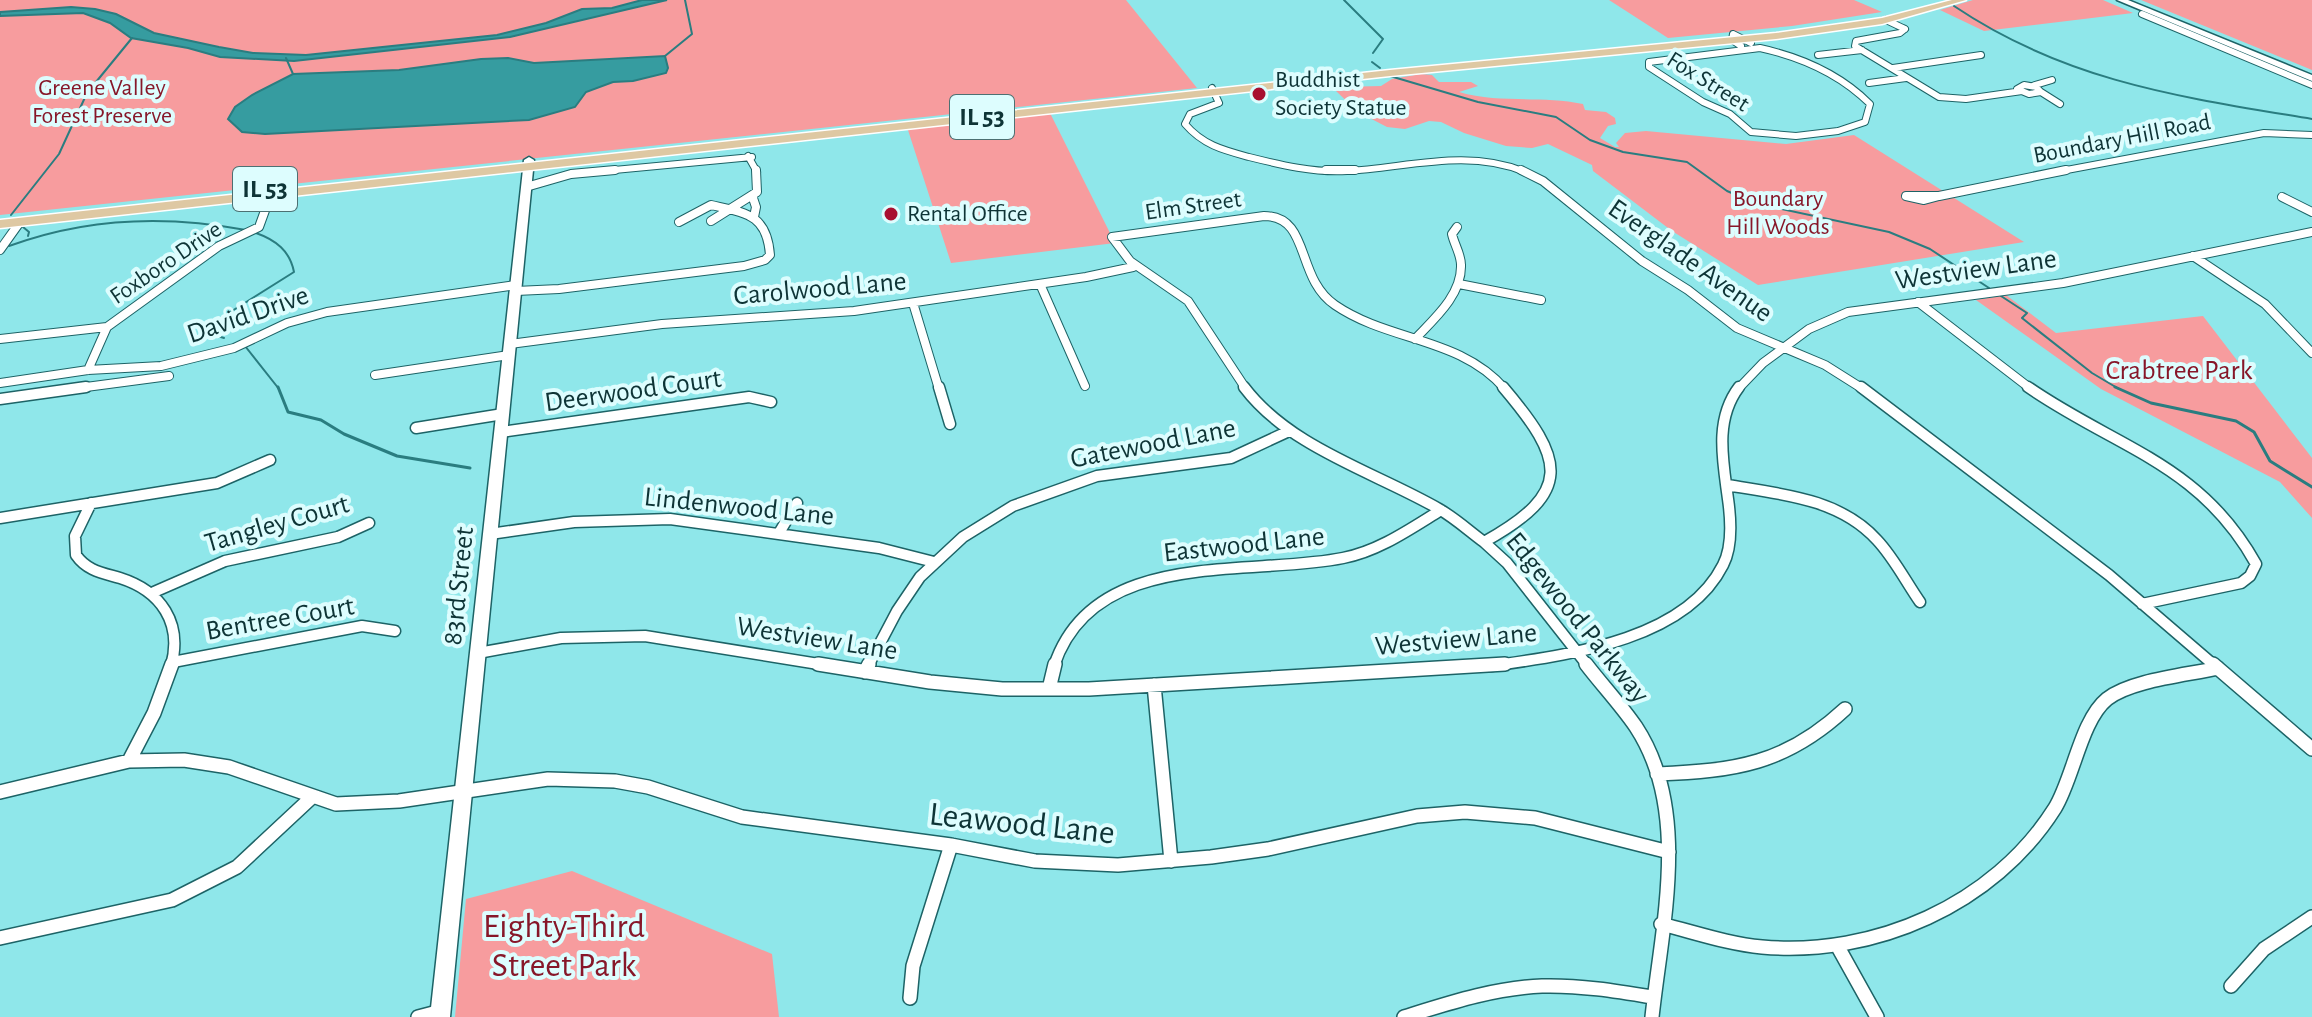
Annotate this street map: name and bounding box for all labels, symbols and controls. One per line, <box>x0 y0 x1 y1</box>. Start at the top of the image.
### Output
street label: Fox Street <box>1663 47 1754 117</box>
place label: Buddhist Society Statue <box>1275 68 1407 120</box>
park label: Greene Valley Forest Preserve <box>32 76 172 128</box>
marker: Buddhist Society Statue <box>1250 85 1268 103</box>
road number: IL 53 <box>950 95 1014 139</box>
street label: Boundary Hill Road <box>2031 110 2213 168</box>
road number: IL 53 <box>233 167 297 211</box>
street label: Elm Street <box>1143 187 1243 225</box>
park label: Boundary Hill Woods <box>1726 187 1830 239</box>
street label: Everglade Avenue <box>1603 194 1777 328</box>
place label: Rental Office <box>907 202 1028 226</box>
marker: Rental Office <box>882 205 900 223</box>
street label: Foxboro Drive <box>106 217 226 309</box>
street label: Westview Lane <box>1894 245 2058 295</box>
street label: Carolwood Lane <box>732 267 908 311</box>
street label: David Drive <box>184 281 312 349</box>
park label: Crabtree Park <box>2106 357 2253 385</box>
street label: Deerwood Court <box>543 365 723 417</box>
street label: Gatewood Lane <box>1068 414 1238 474</box>
street label: Lindenwood Lane <box>643 483 835 531</box>
street label: Tangley Court <box>202 490 352 558</box>
street label: Eastwood Lane <box>1162 523 1326 567</box>
street label: 83rd Street <box>439 525 479 647</box>
street label: Edgewood Parkway <box>1500 528 1654 709</box>
street label: Bentree Court <box>204 592 356 646</box>
street label: Westview Lane <box>734 612 900 666</box>
street label: Westview Lane <box>1374 619 1538 661</box>
street label: Leawood Lane <box>928 797 1116 851</box>
park label: Eighty-Third Street Park <box>483 910 645 983</box>

